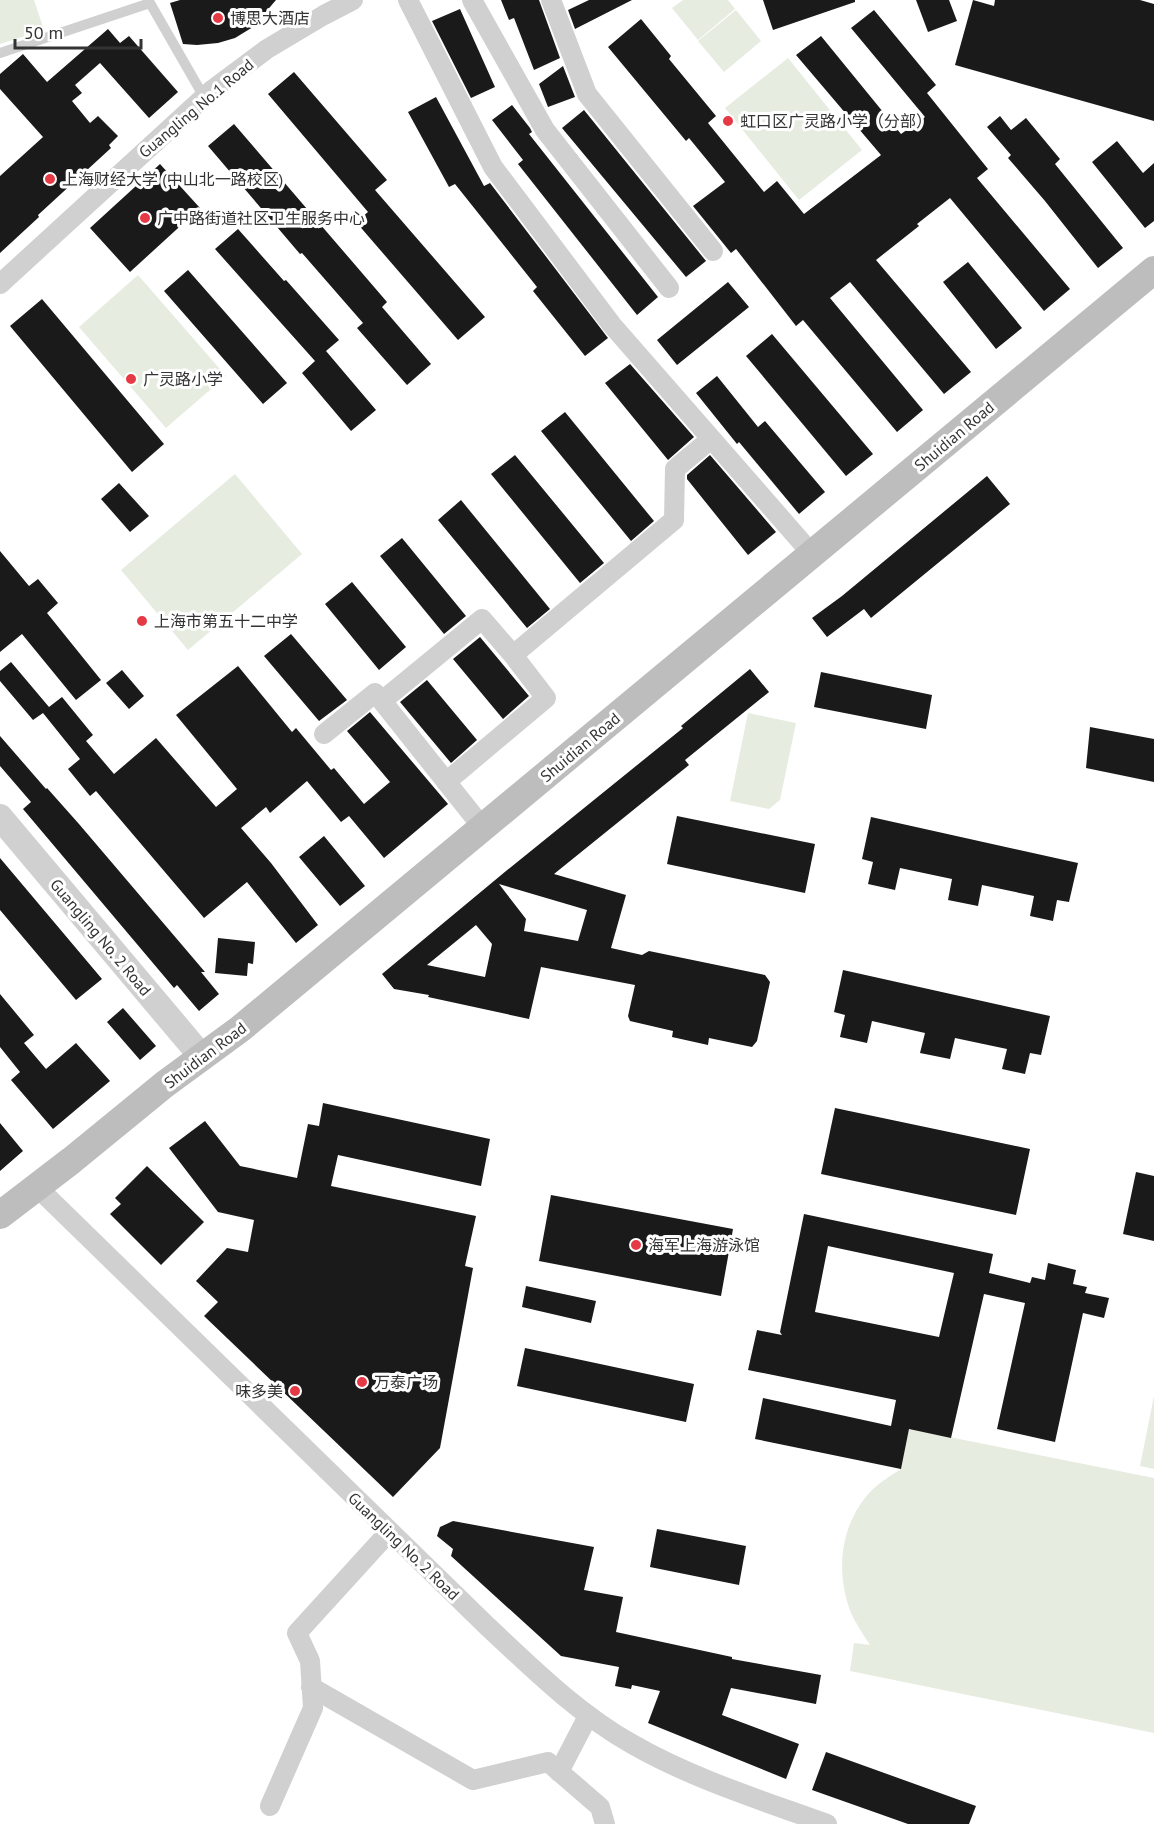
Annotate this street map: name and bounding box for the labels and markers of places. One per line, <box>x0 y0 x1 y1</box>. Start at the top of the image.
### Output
place label: 博思大酒店 <box>230 8 310 28</box>
marker: 博思大酒店 <box>211 11 225 25</box>
place label: 虹口区广灵路小学（分部） <box>740 111 932 131</box>
marker: 虹口区广灵路小学（分部） <box>721 114 735 128</box>
place label: 上海财经大学 (中山北一路校区) <box>62 169 283 189</box>
marker: 上海财经大学 (中山北一路校区) <box>43 172 57 186</box>
place label: 广中路街道社区卫生服务中心 <box>157 208 365 228</box>
marker: 广中路街道社区卫生服务中心 <box>138 211 152 225</box>
place label: 广灵路小学 <box>143 369 223 389</box>
marker: 广灵路小学 <box>124 372 138 386</box>
place label: 上海市第五十二中学 <box>154 611 298 631</box>
marker: 上海市第五十二中学 <box>135 614 149 628</box>
place label: 海军上海游泳馆 <box>648 1235 760 1255</box>
marker: 海军上海游泳馆 <box>629 1238 643 1252</box>
place label: 万泰广场 <box>374 1372 438 1392</box>
marker: 万泰广场 <box>355 1375 369 1389</box>
place label: 味多美 <box>235 1381 283 1401</box>
marker: 味多美 <box>288 1384 302 1398</box>

